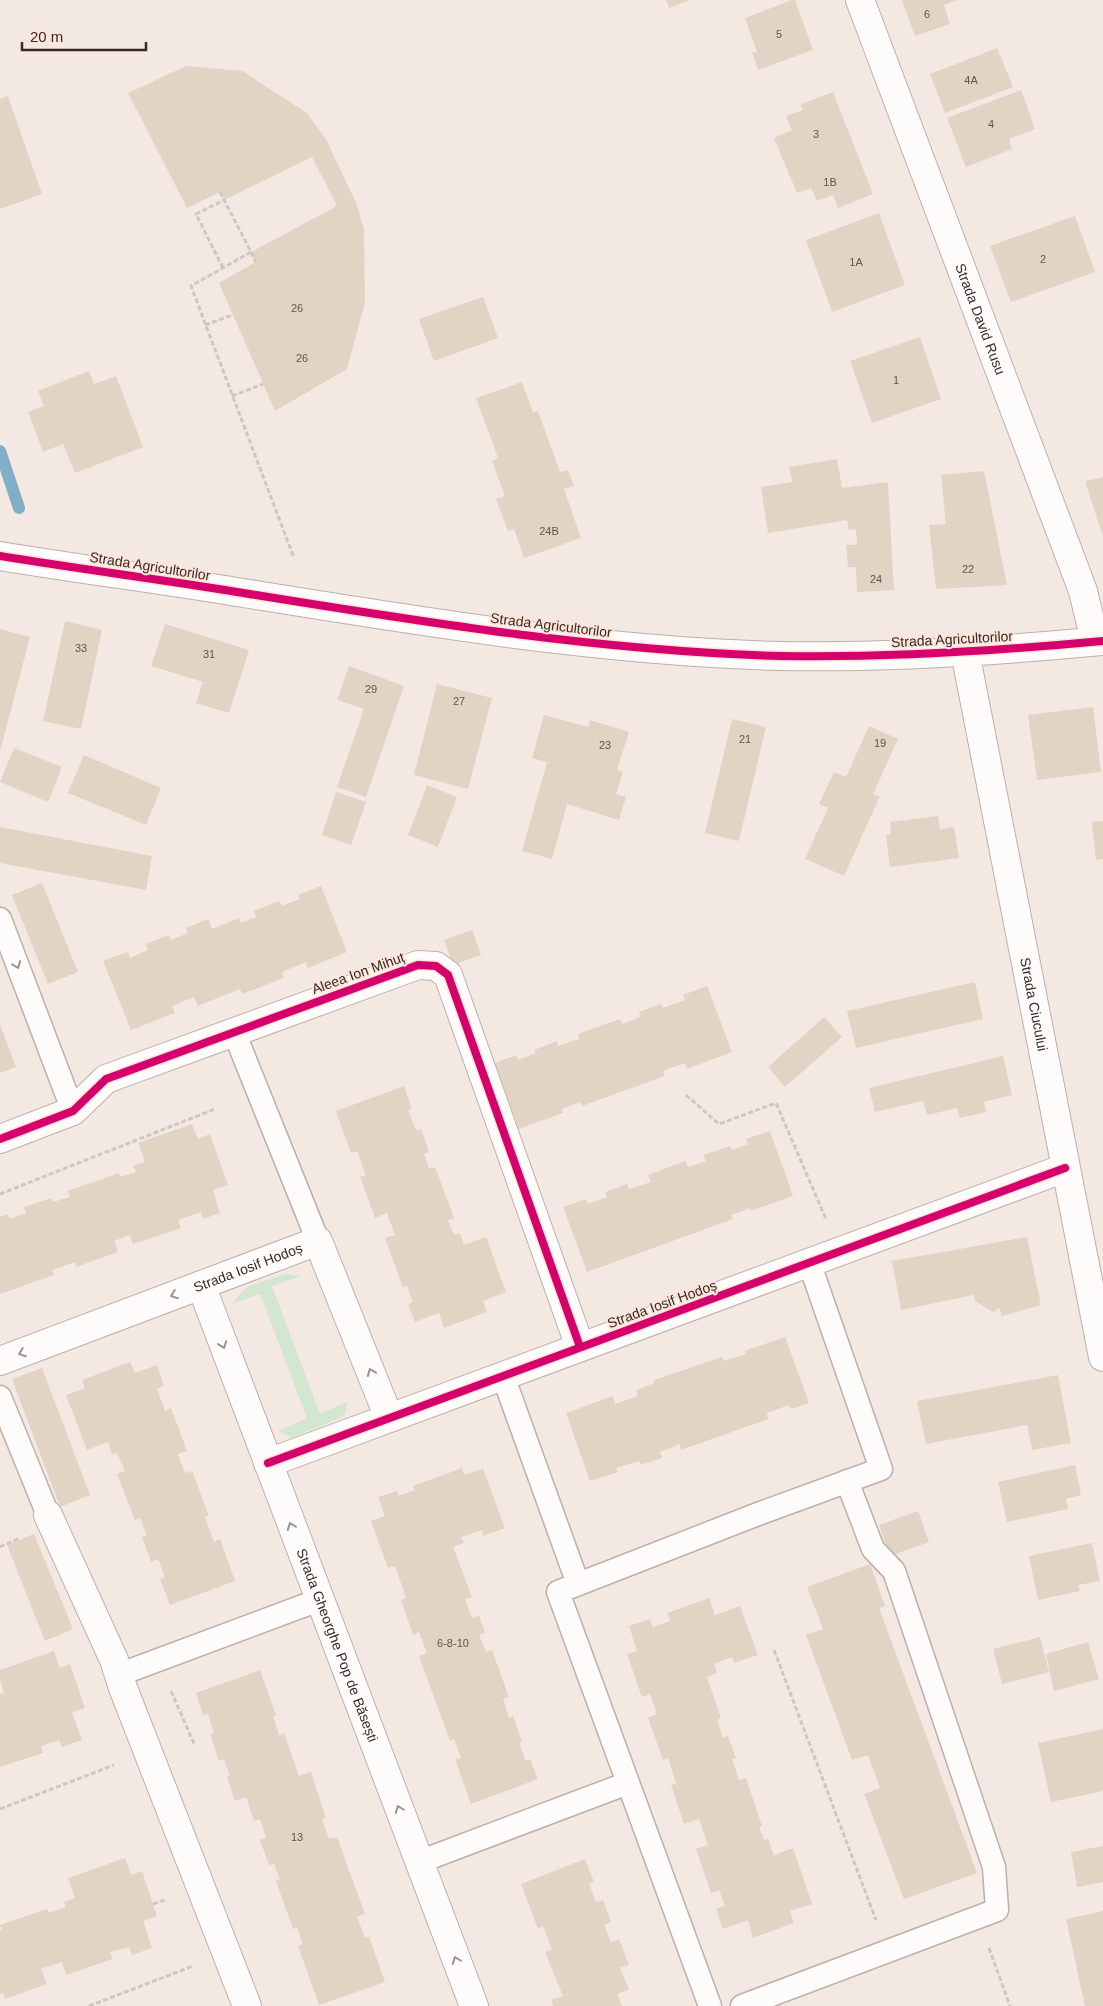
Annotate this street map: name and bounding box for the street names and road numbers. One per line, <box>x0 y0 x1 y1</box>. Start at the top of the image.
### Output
street label: Strada David Rusu <box>952 261 1009 377</box>
street label: Strada Agricultorilor <box>88 549 212 584</box>
street label: Strada Agricultorilor <box>489 610 613 640</box>
street label: Strada Agricultorilor <box>891 628 1014 650</box>
street label: Aleea Ion Mihuț <box>310 949 407 997</box>
street label: Strada Ciucului <box>1017 956 1051 1053</box>
street label: Strada Iosif Hodoș <box>191 1240 305 1295</box>
street label: Strada Iosif Hodoș <box>605 1277 719 1331</box>
street label: Strada Gheorghe Pop de Băsești <box>293 1546 381 1744</box>

